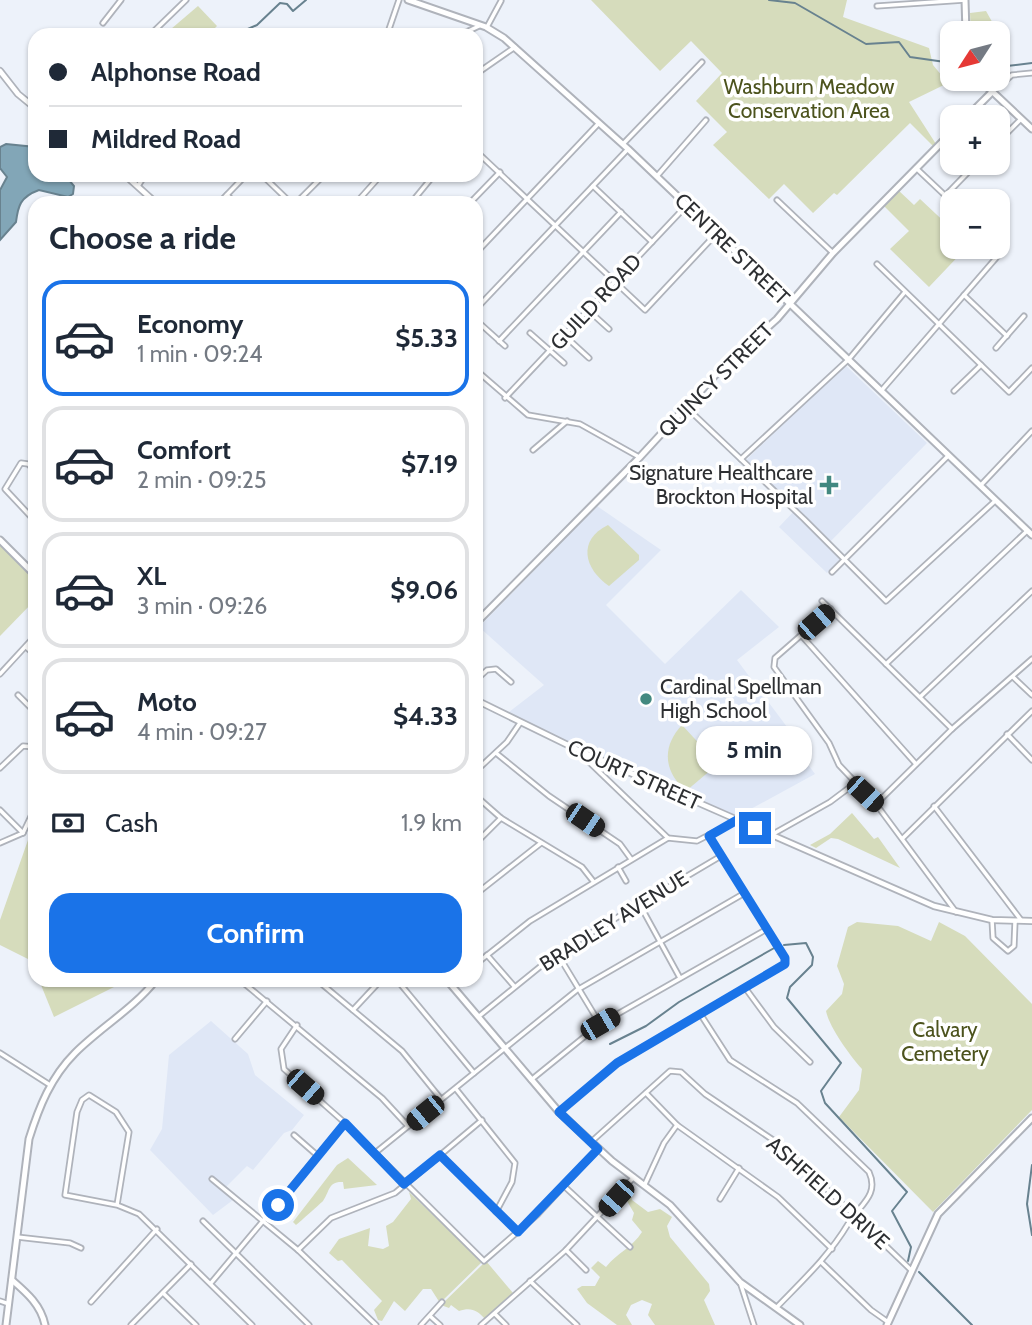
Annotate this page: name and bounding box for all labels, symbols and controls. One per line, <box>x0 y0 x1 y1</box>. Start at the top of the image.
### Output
north arrow <box>940 21 1010 91</box>
map controls <box>940 21 1010 259</box>
text: Alphonse Road <box>91 56 261 88</box>
park label: Washburn Meadow Conservation Area <box>724 74 894 123</box>
button: + <box>940 105 1010 175</box>
text: Mildred Road <box>91 123 241 155</box>
street label: CENTRE STREET <box>670 187 795 310</box>
button: − <box>940 189 1010 259</box>
text: Choose a ride <box>49 218 236 257</box>
street label: GUILD ROAD <box>545 249 646 355</box>
icon: car <box>53 307 116 370</box>
text: Economy <box>137 308 243 340</box>
street label: QUINCY STREET <box>653 317 778 442</box>
text: $5.33 <box>395 322 458 354</box>
text: 1 min · 09:24 <box>137 340 263 368</box>
icon: car <box>53 433 116 496</box>
text: Comfort <box>137 434 231 466</box>
text: $7.19 <box>401 448 458 480</box>
place label: Signature Healthcare Brockton Hospital <box>629 460 813 509</box>
text: 2 min · 09:25 <box>137 466 266 494</box>
marker: Signature Healthcare Brockton Hospital <box>819 475 839 495</box>
icon: car <box>53 559 116 622</box>
text: XL <box>137 560 166 592</box>
text: $9.06 <box>390 574 458 606</box>
text: 3 min · 09:26 <box>137 592 267 620</box>
car <box>794 600 839 644</box>
place label: Cardinal Spellman High School <box>660 674 822 723</box>
icon: car <box>53 685 116 748</box>
text: Moto <box>137 686 197 718</box>
marker: Cardinal Spellman High School <box>638 691 654 707</box>
text: $4.33 <box>393 700 458 732</box>
text: 4 min · 09:27 <box>137 718 267 746</box>
callout: 5 min <box>697 726 813 776</box>
street label: COURT STREET <box>564 734 705 815</box>
text: 5 min <box>726 736 782 764</box>
car <box>843 772 888 816</box>
car <box>562 800 609 840</box>
icon: cash <box>49 804 87 842</box>
text: Cash <box>105 807 158 839</box>
text: 1.9 km <box>401 809 462 837</box>
route end <box>739 812 771 844</box>
street label: BRADLEY AVENUE <box>535 865 693 976</box>
button: Confirm <box>49 893 462 973</box>
car <box>577 1004 624 1044</box>
park label: Calvary Cemetery <box>901 1017 989 1066</box>
car <box>283 1065 328 1109</box>
car <box>403 1092 448 1134</box>
street label: ASHFIELD DRIVE <box>762 1131 895 1254</box>
car <box>595 1175 638 1221</box>
route start <box>262 1189 294 1221</box>

